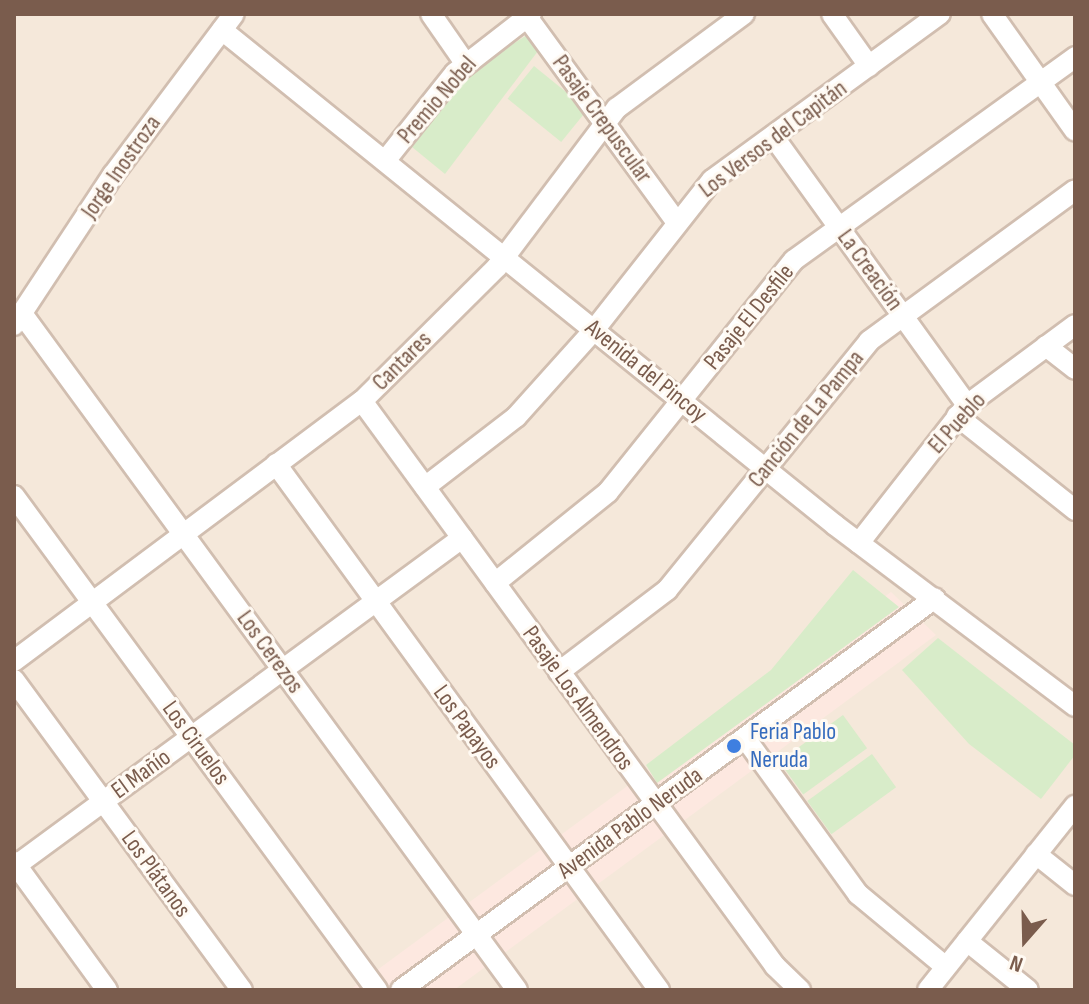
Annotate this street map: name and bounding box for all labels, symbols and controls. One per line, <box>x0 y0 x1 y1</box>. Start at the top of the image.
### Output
street label: Pasaje Crepuscular <box>546 49 658 189</box>
street label: Premio Nobel <box>391 50 483 150</box>
street label: Los Versos del Capitán <box>693 74 853 204</box>
street label: Jorge Inostroza <box>75 110 167 224</box>
street label: La Creación <box>831 224 909 316</box>
street label: Pasaje El Desfile <box>698 258 800 376</box>
street label: Avenida del Pincoy <box>579 313 713 429</box>
street label: Cantares <box>366 325 438 397</box>
street label: Canción de La Pampa <box>742 345 870 493</box>
street label: El Pueblo <box>922 386 992 460</box>
street label: Los Cerezos <box>230 605 310 699</box>
street label: Pasaje Los Almendros <box>516 620 640 776</box>
street label: Los Papayos <box>427 679 507 775</box>
street label: Los Ciruelos <box>156 695 236 791</box>
place label: Feria Pablo Neruda <box>750 718 836 774</box>
marker: Feria Pablo Neruda <box>725 737 743 755</box>
street label: El Mañío <box>106 743 176 805</box>
street label: Avenida Pablo Neruda <box>552 761 708 885</box>
street label: Los Plátanos <box>115 825 197 923</box>
north arrow <box>985 900 1065 980</box>
text: N <box>1006 948 1027 978</box>

